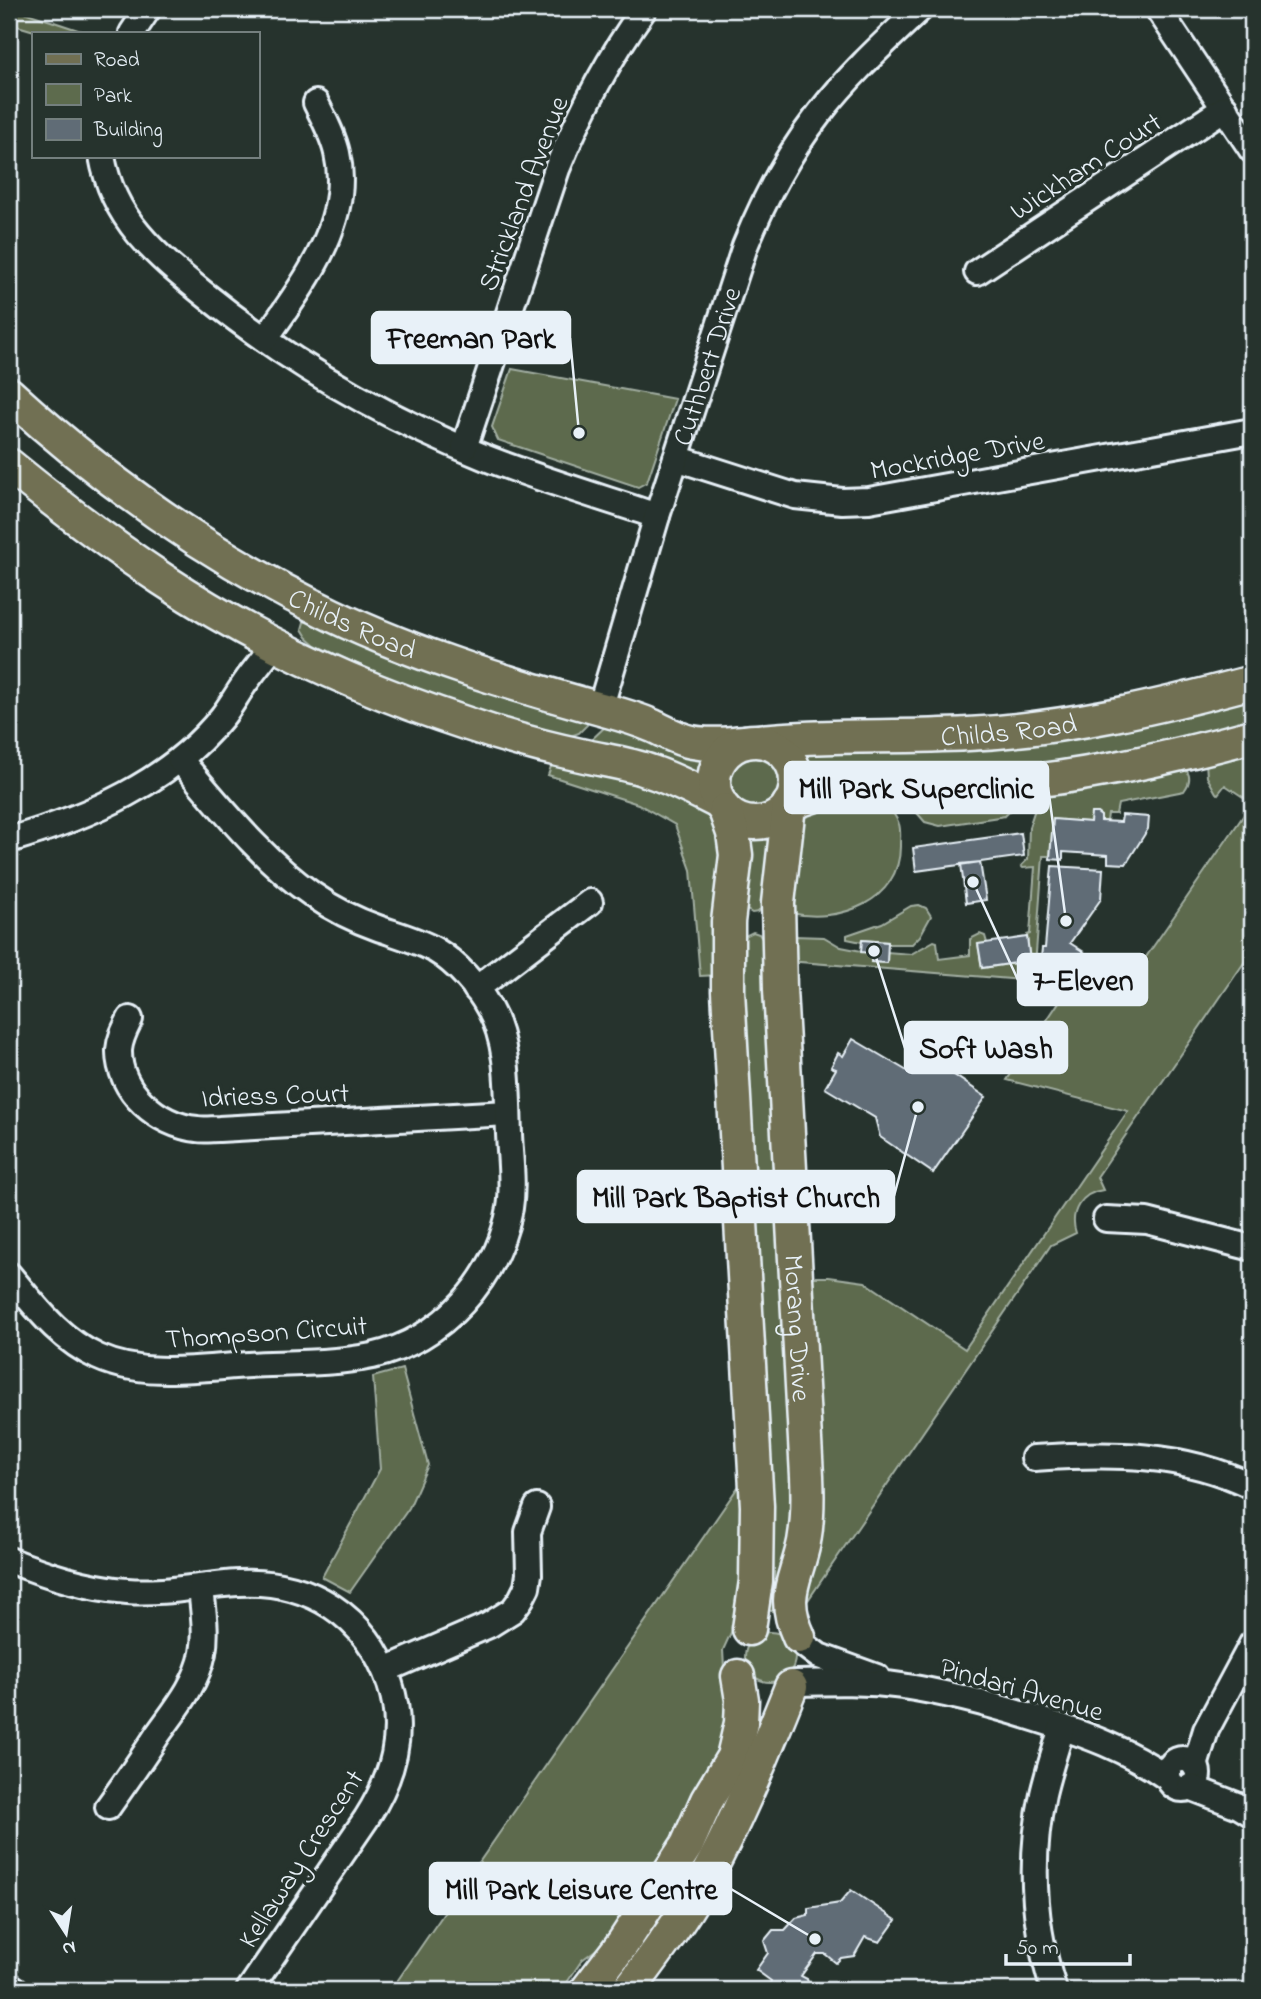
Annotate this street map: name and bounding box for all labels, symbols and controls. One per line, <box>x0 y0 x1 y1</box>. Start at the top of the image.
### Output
legend <box>32 32 259 158</box>
text: Road <box>94 46 140 76</box>
text: Park <box>94 82 133 112</box>
street label: Strickland Avenue <box>469 90 581 298</box>
street label: Wickham Court <box>1003 103 1171 232</box>
text: Building <box>93 116 163 148</box>
street label: Cuthbert Drive <box>664 282 754 452</box>
callout: Freeman Park <box>372 312 570 363</box>
text: Freeman Park <box>384 319 556 363</box>
street label: Mockridge Drive <box>867 422 1048 493</box>
street label: Childs Road <box>280 579 422 673</box>
street label: Childs Road <box>940 705 1080 759</box>
callout: Mill Park Superclinic <box>785 762 1048 813</box>
text: Mill Park Superclinic <box>798 769 1034 813</box>
callout: 7-Eleven <box>1018 954 1147 1005</box>
text: 7-Eleven <box>1033 961 1134 1005</box>
callout: Soft Wash <box>905 1022 1067 1073</box>
text: Soft Wash <box>919 1029 1053 1073</box>
street label: Idriess Court <box>200 1074 350 1121</box>
callout: Mill Park Baptist Church <box>578 1171 894 1222</box>
text: Mill Park Baptist Church <box>592 1178 880 1222</box>
street label: Morang Drive <box>771 1253 820 1403</box>
street label: Thompson Circuit <box>164 1307 369 1362</box>
street label: Pindari Avenue <box>934 1648 1108 1734</box>
street label: Kellaway Crescent <box>230 1762 376 1957</box>
callout: Mill Park Leisure Centre <box>430 1863 731 1914</box>
text: Mill Park Leisure Centre <box>445 1870 719 1914</box>
north arrow <box>32 1898 102 1968</box>
scale bar <box>1006 1922 1130 1966</box>
text: N <box>60 1933 78 1962</box>
text: 50 m <box>1016 1934 1059 1964</box>

